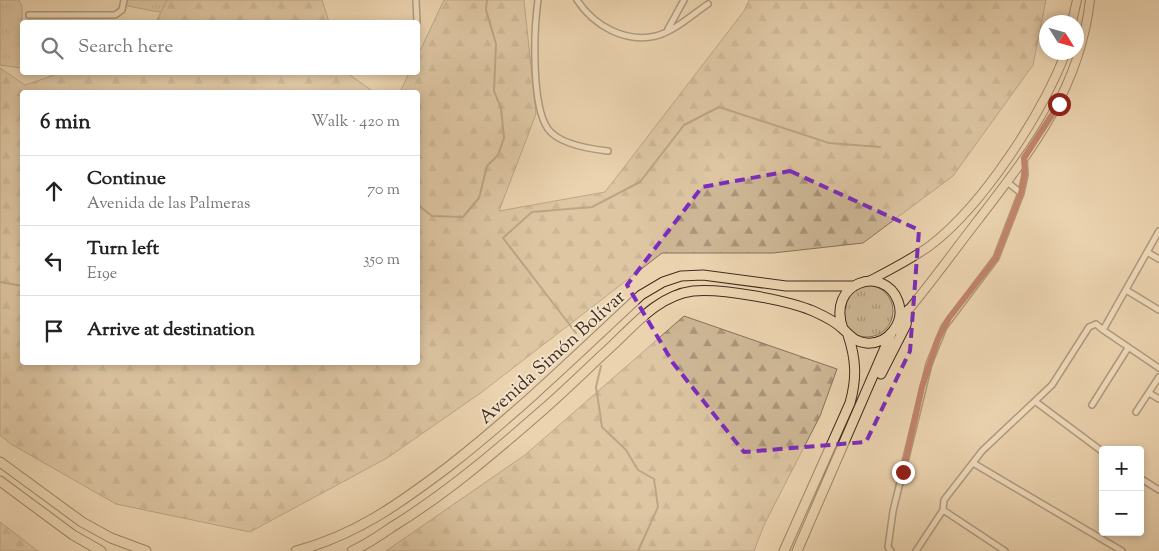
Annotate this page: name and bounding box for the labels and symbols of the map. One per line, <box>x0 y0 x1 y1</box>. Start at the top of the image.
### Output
north arrow <box>1039 15 1084 60</box>
route start <box>1048 93 1071 116</box>
street label: Avenida Simón Bolívar <box>473 285 632 431</box>
route end <box>892 461 915 484</box>

